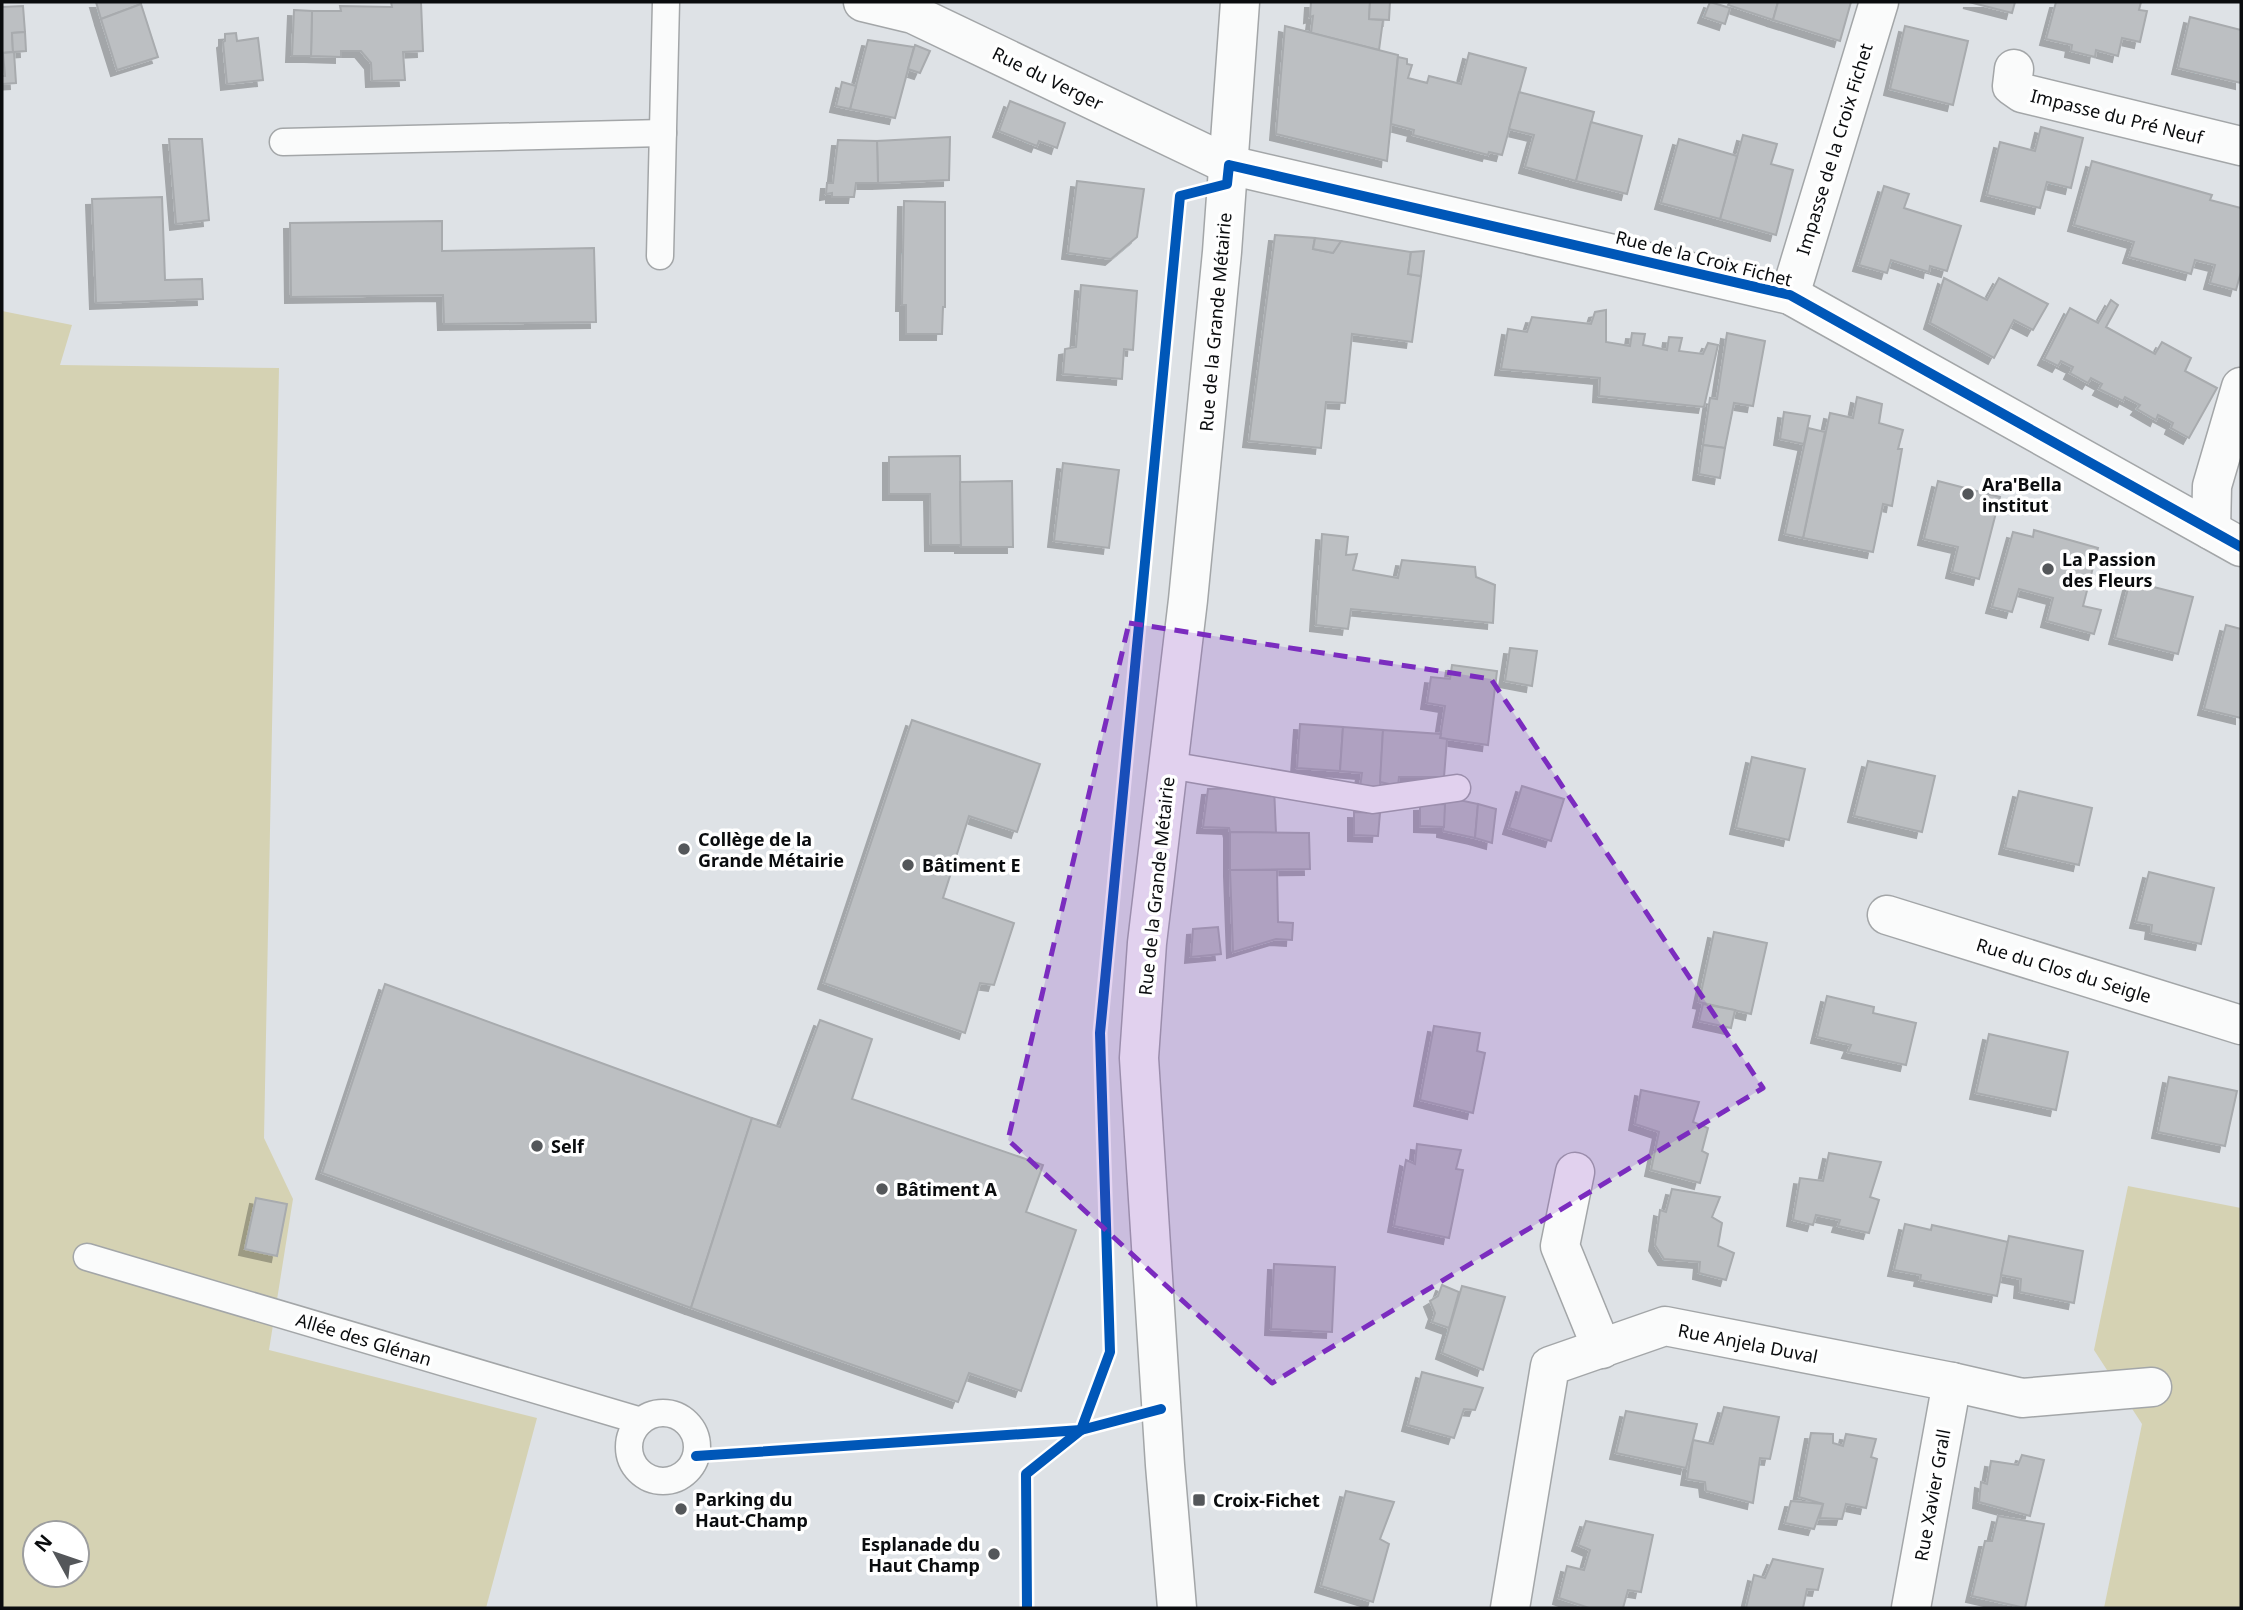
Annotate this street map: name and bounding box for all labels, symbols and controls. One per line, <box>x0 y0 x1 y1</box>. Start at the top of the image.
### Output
street label: Impasse de la Croix Fichet <box>1790 40 1878 258</box>
street label: Rue du Verger <box>989 41 1108 115</box>
street label: Impasse du Pré Neuf <box>2028 83 2207 149</box>
street label: Rue de la Grande Métairie <box>1193 212 1237 432</box>
street label: Rue de la Croix Fichet <box>1613 224 1795 292</box>
place label: Ara'Bella institut <box>1982 472 2062 517</box>
marker: Ara'Bella institut <box>1960 486 1976 502</box>
place label: La Passion des Fleurs <box>2062 547 2156 592</box>
marker: La Passion des Fleurs <box>2040 561 2056 577</box>
street label: Rue de la Grande Métairie <box>1133 775 1179 997</box>
place label: Collège de la Grande Métairie <box>698 827 844 872</box>
marker: Collège de la Grande Métairie <box>676 841 692 857</box>
place label: Bâtiment E <box>922 853 1021 877</box>
marker: Bâtiment E <box>900 857 916 873</box>
street label: Rue du Clos du Seigle <box>1974 932 2154 1008</box>
place label: Self <box>551 1134 585 1158</box>
marker: Self <box>529 1138 545 1154</box>
place label: Bâtiment A <box>896 1177 997 1201</box>
marker: Bâtiment A <box>874 1181 890 1197</box>
street label: Allée des Glénan <box>293 1307 435 1371</box>
street label: Rue Anjela Duval <box>1676 1318 1820 1368</box>
street label: Rue Xavier Grall <box>1909 1427 1955 1563</box>
place label: Parking du Haut-Champ <box>695 1487 808 1532</box>
place label: Croix-Fichet <box>1213 1488 1320 1512</box>
marker: Croix-Fichet <box>1191 1492 1207 1508</box>
marker: Parking du Haut-Champ <box>673 1501 689 1517</box>
north arrow <box>21 1519 91 1589</box>
text: N <box>28 1529 58 1557</box>
place label: Esplanade du Haut Champ <box>861 1532 980 1577</box>
marker: Esplanade du Haut Champ <box>986 1546 1002 1562</box>

